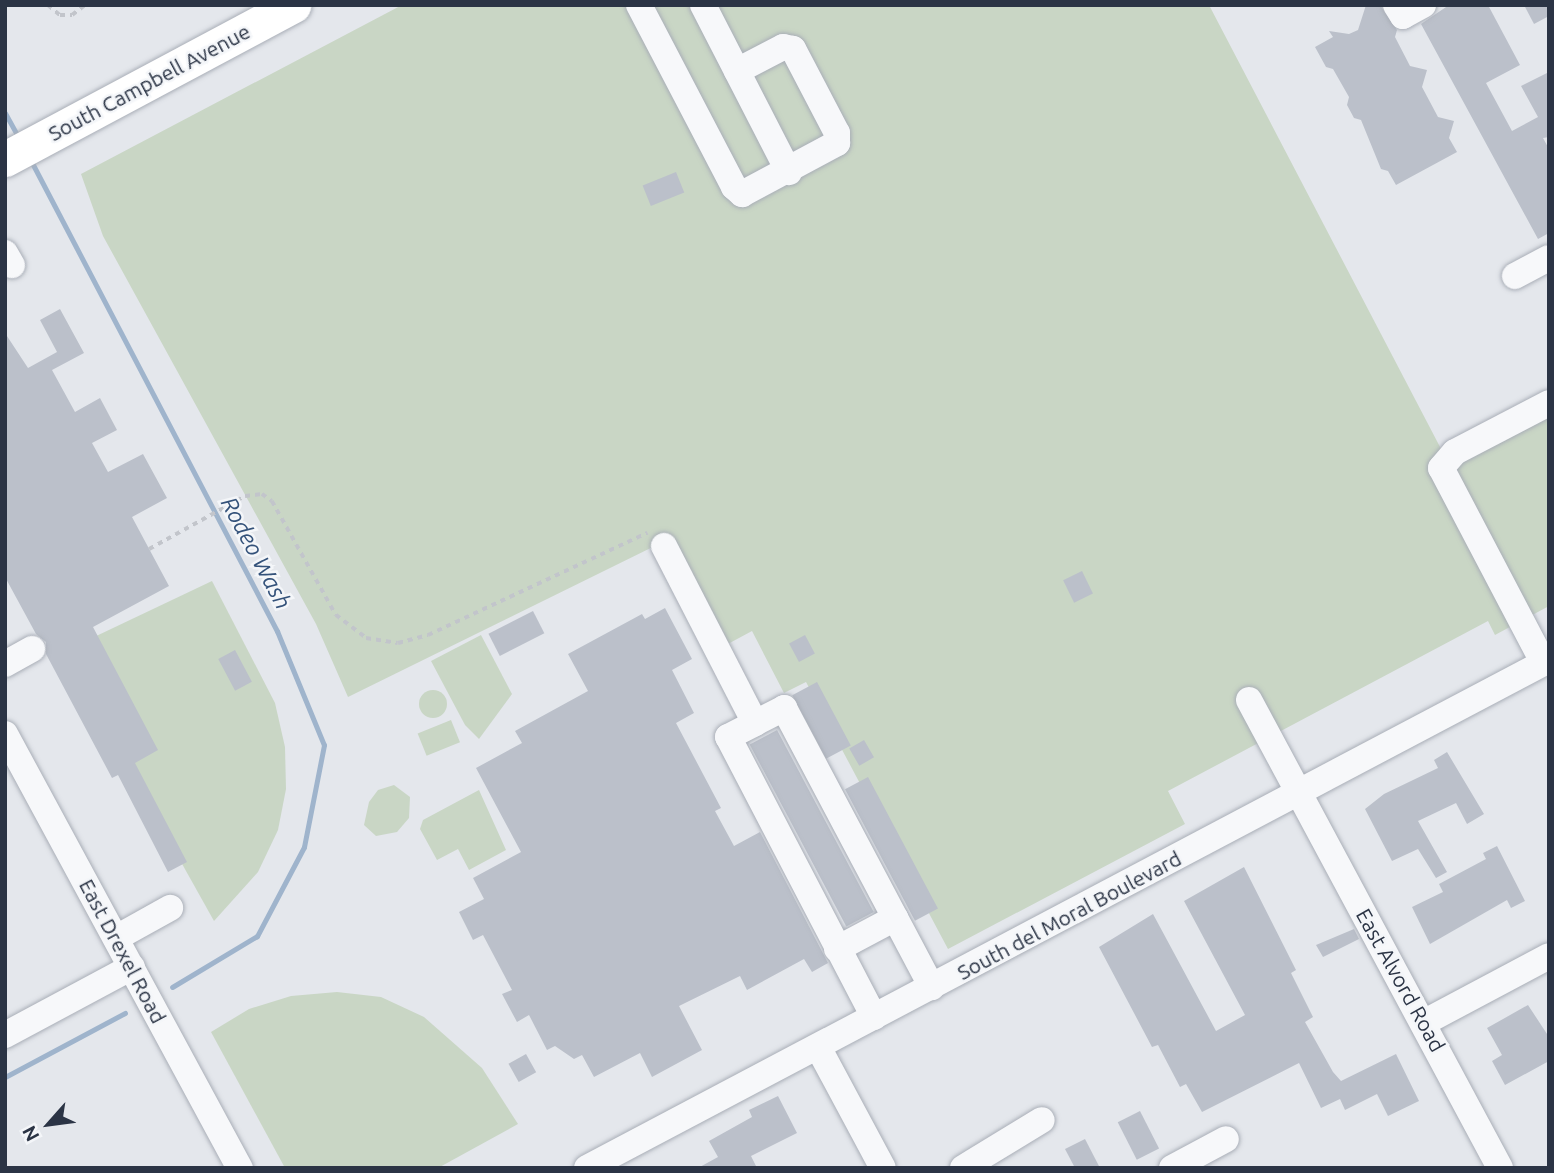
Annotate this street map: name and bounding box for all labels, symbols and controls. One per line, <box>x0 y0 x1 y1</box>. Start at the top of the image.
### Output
street label: South Campbell Avenue <box>44 18 254 146</box>
water label: Rodeo Wash <box>215 492 297 614</box>
street label: South del Moral Boulevard <box>953 845 1185 985</box>
street label: East Drexel Road <box>74 875 172 1027</box>
street label: East Alvord Road <box>1351 904 1451 1056</box>
north arrow <box>14 1089 84 1159</box>
text: N <box>17 1122 44 1145</box>

